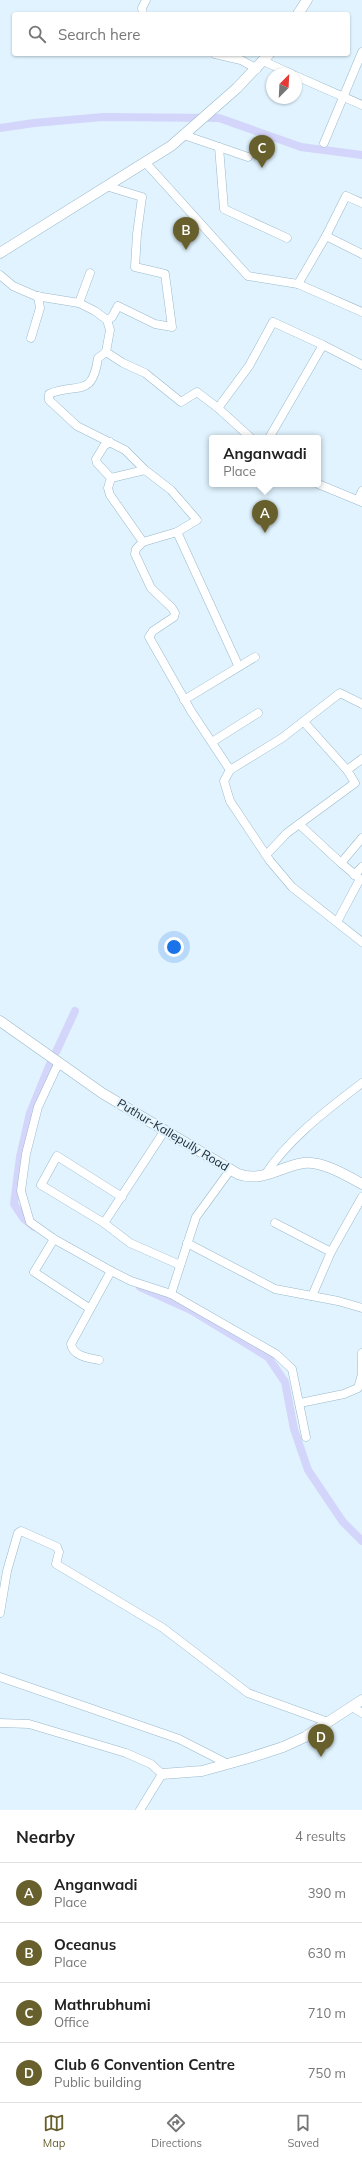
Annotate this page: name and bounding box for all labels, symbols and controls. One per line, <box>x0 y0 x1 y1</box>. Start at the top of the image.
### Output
search box <box>12 12 350 56</box>
icon: search <box>26 23 48 45</box>
text: Search here <box>58 25 140 44</box>
north arrow <box>266 68 302 104</box>
pin: C <box>249 135 275 168</box>
pin: B <box>173 217 199 250</box>
popup <box>209 435 321 487</box>
text: Anganwadi <box>223 444 307 463</box>
text: Place <box>223 463 256 479</box>
pin: A <box>252 500 278 533</box>
your location <box>164 937 184 957</box>
street label: Puthur-Kallepully Road <box>115 1095 232 1174</box>
pin: D <box>308 1724 334 1757</box>
text: Nearby <box>16 1826 75 1847</box>
text: 4 results <box>295 1828 346 1844</box>
text: Anganwadi <box>54 1875 138 1894</box>
text: A <box>24 1885 34 1901</box>
text: 390 m <box>308 1885 346 1901</box>
text: Place <box>54 1894 87 1910</box>
text: Oceanus <box>54 1935 116 1954</box>
text: B <box>25 1945 33 1961</box>
text: 630 m <box>308 1945 346 1961</box>
text: Place <box>54 1954 87 1970</box>
text: Mathrubhumi <box>54 1995 151 2014</box>
text: C <box>25 2005 33 2021</box>
text: 710 m <box>308 2005 346 2021</box>
text: Office <box>54 2014 89 2030</box>
text: Club 6 Convention Centre <box>54 2055 235 2074</box>
text: D <box>24 2065 34 2081</box>
text: 750 m <box>308 2065 346 2081</box>
text: Public building <box>54 2074 142 2090</box>
tab: Map <box>43 2112 65 2150</box>
tab: Directions <box>151 2112 202 2150</box>
tab: Saved <box>287 2112 319 2150</box>

